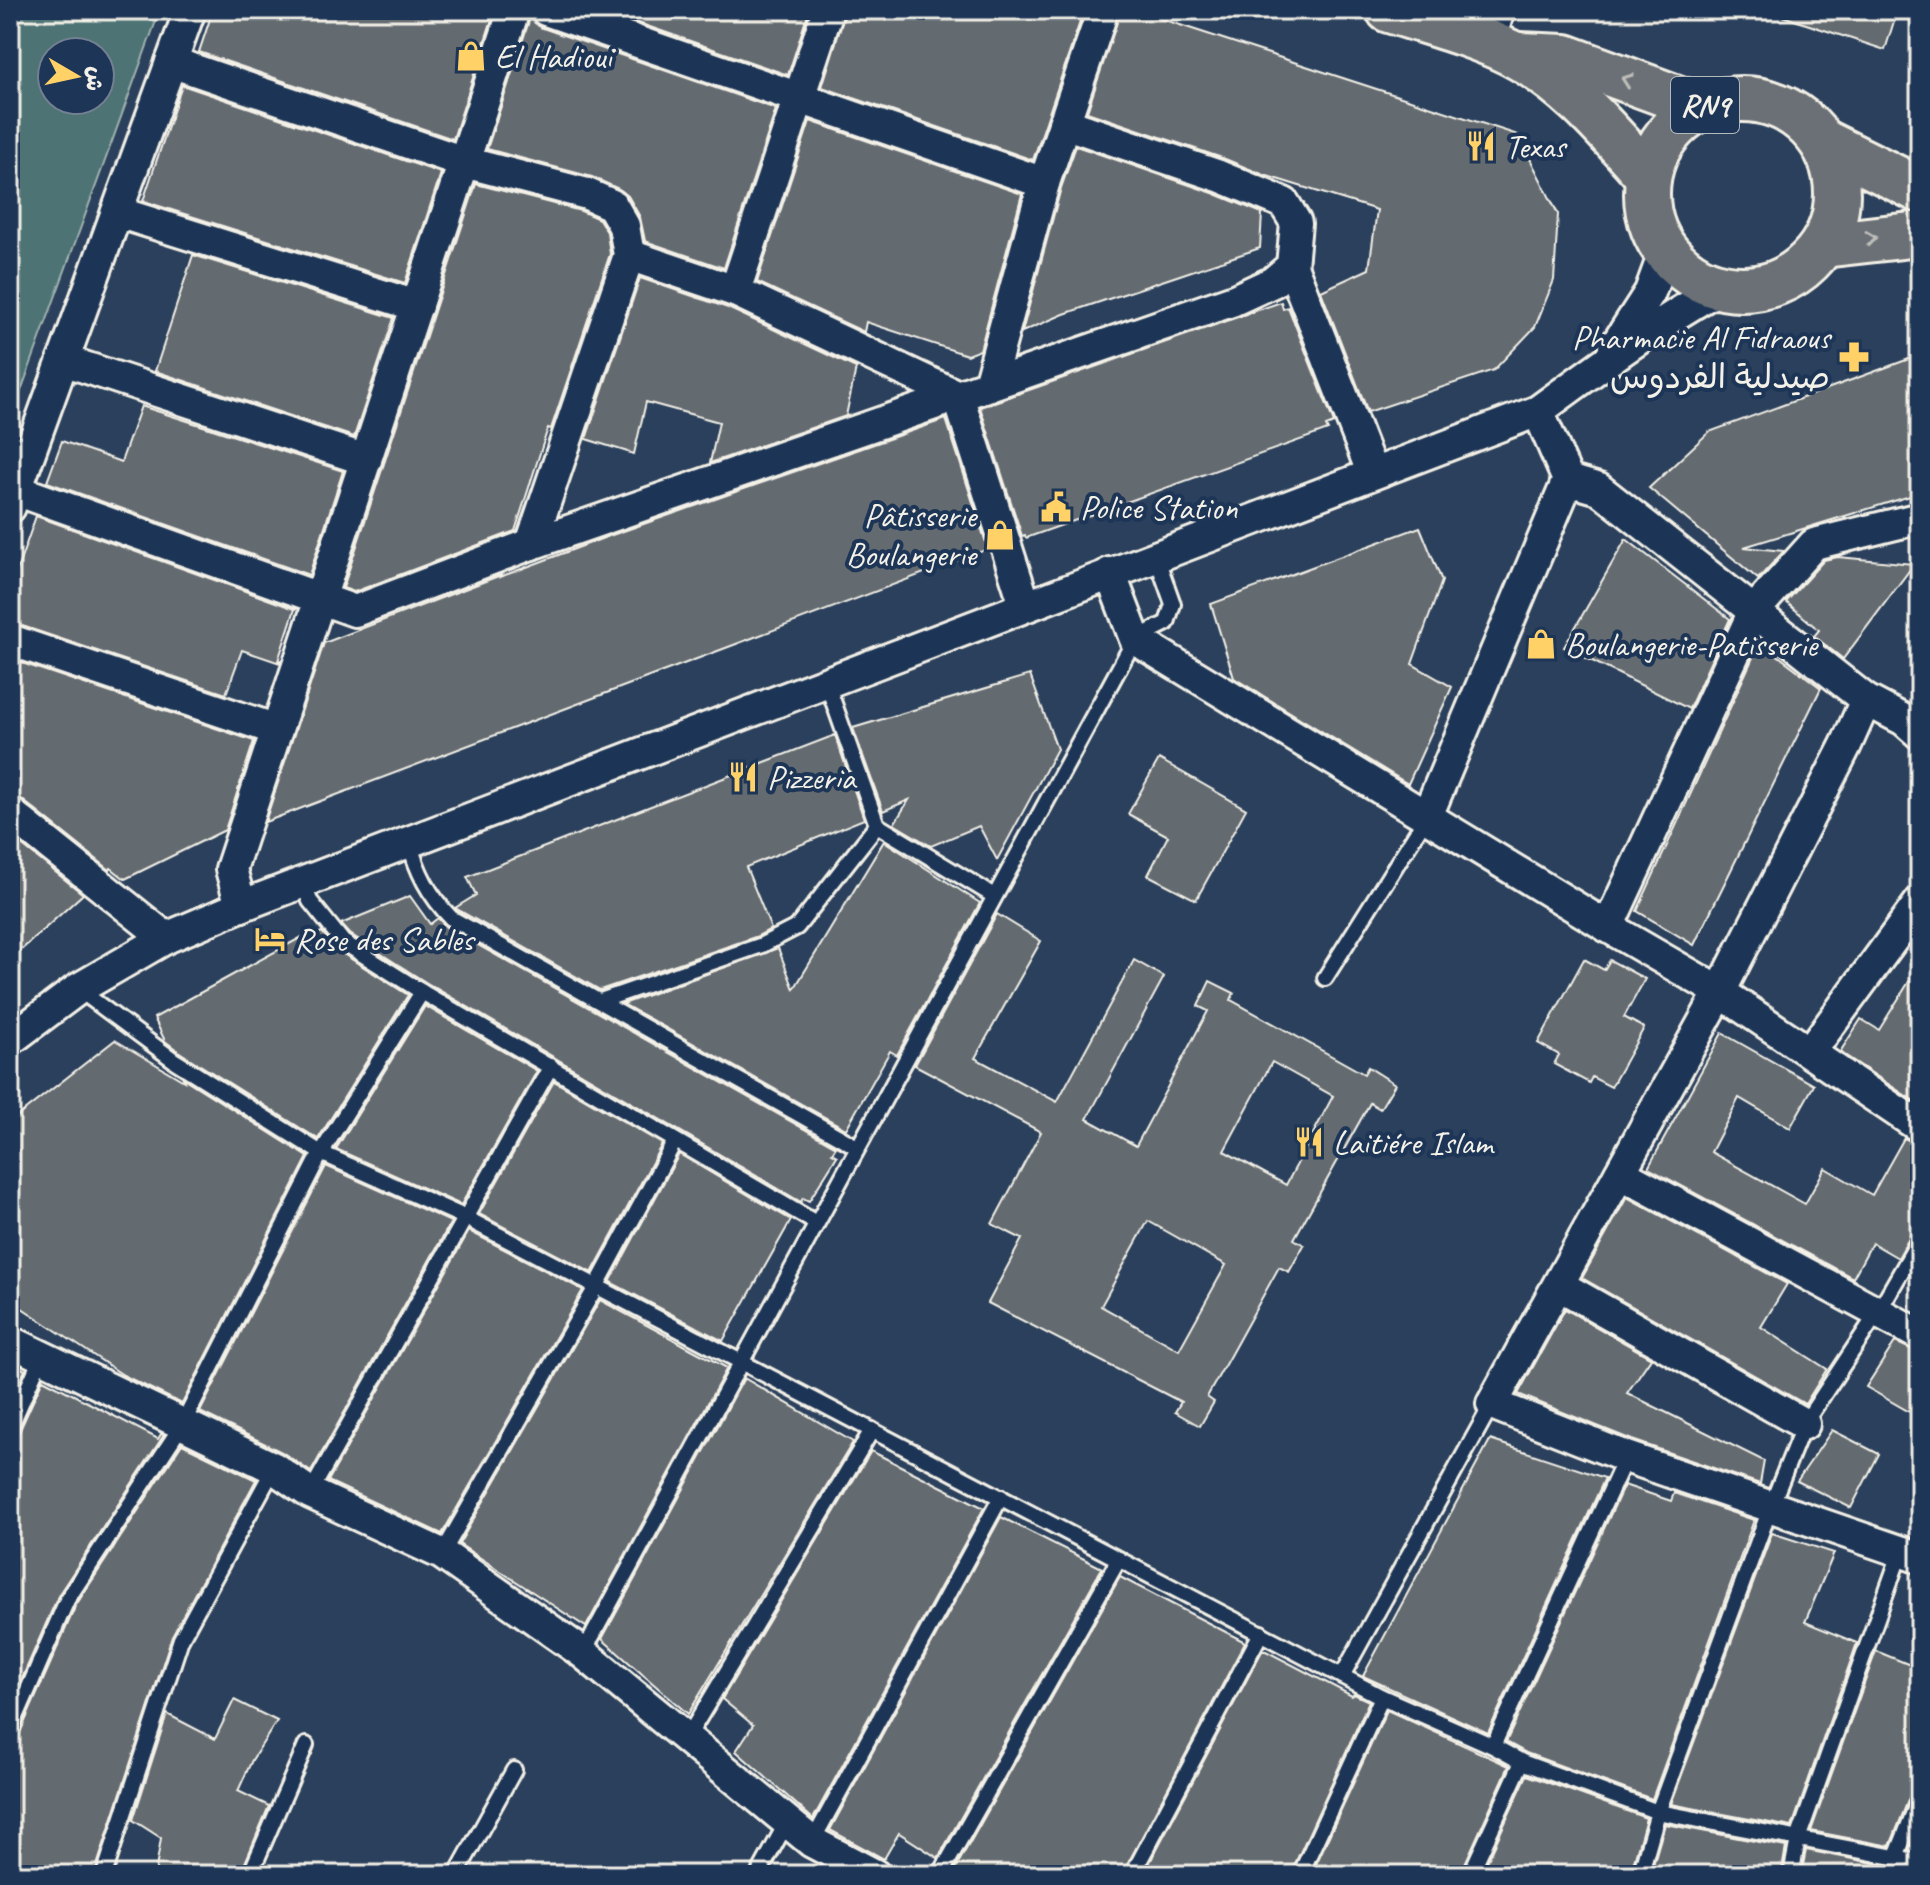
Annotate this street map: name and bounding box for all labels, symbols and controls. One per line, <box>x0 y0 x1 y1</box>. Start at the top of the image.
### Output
place label: El Hadioui <box>495 35 615 78</box>
north arrow <box>36 36 116 116</box>
shop icon: El Hadioui <box>454 39 488 73</box>
text: ش <box>79 65 110 93</box>
one-way arrow <box>1621 73 1635 90</box>
road number: RN9 <box>1671 77 1739 133</box>
place label: Texas <box>1505 125 1568 168</box>
restaurant icon: Texas <box>1464 129 1498 163</box>
one-way arrow <box>1865 230 1878 247</box>
place label: Pharmacie Al Fidraous صيدلية الفردوس <box>1572 316 1832 398</box>
pharmacy icon: Pharmacie Al Fidraous صيدلية الفردوس <box>1837 340 1871 374</box>
place label: Police Station <box>1080 486 1238 529</box>
public building icon: Police Station <box>1039 490 1073 524</box>
place label: Pâtisserie Boulangerie <box>846 494 979 576</box>
shop icon: Pâtisserie Boulangerie <box>983 518 1017 552</box>
place label: Boulangerie-Patisserie <box>1565 623 1819 666</box>
shop icon: Boulangerie-Patisserie <box>1524 627 1558 661</box>
place label: Pizzeria <box>767 756 858 799</box>
restaurant icon: Pizzeria <box>726 760 760 794</box>
place label: Rose des Sables <box>294 918 477 961</box>
hotel icon: Rose des Sables <box>253 922 287 956</box>
place label: Laitiére Islam <box>1333 1121 1495 1164</box>
restaurant icon: Laitiére Islam <box>1292 1125 1326 1159</box>

